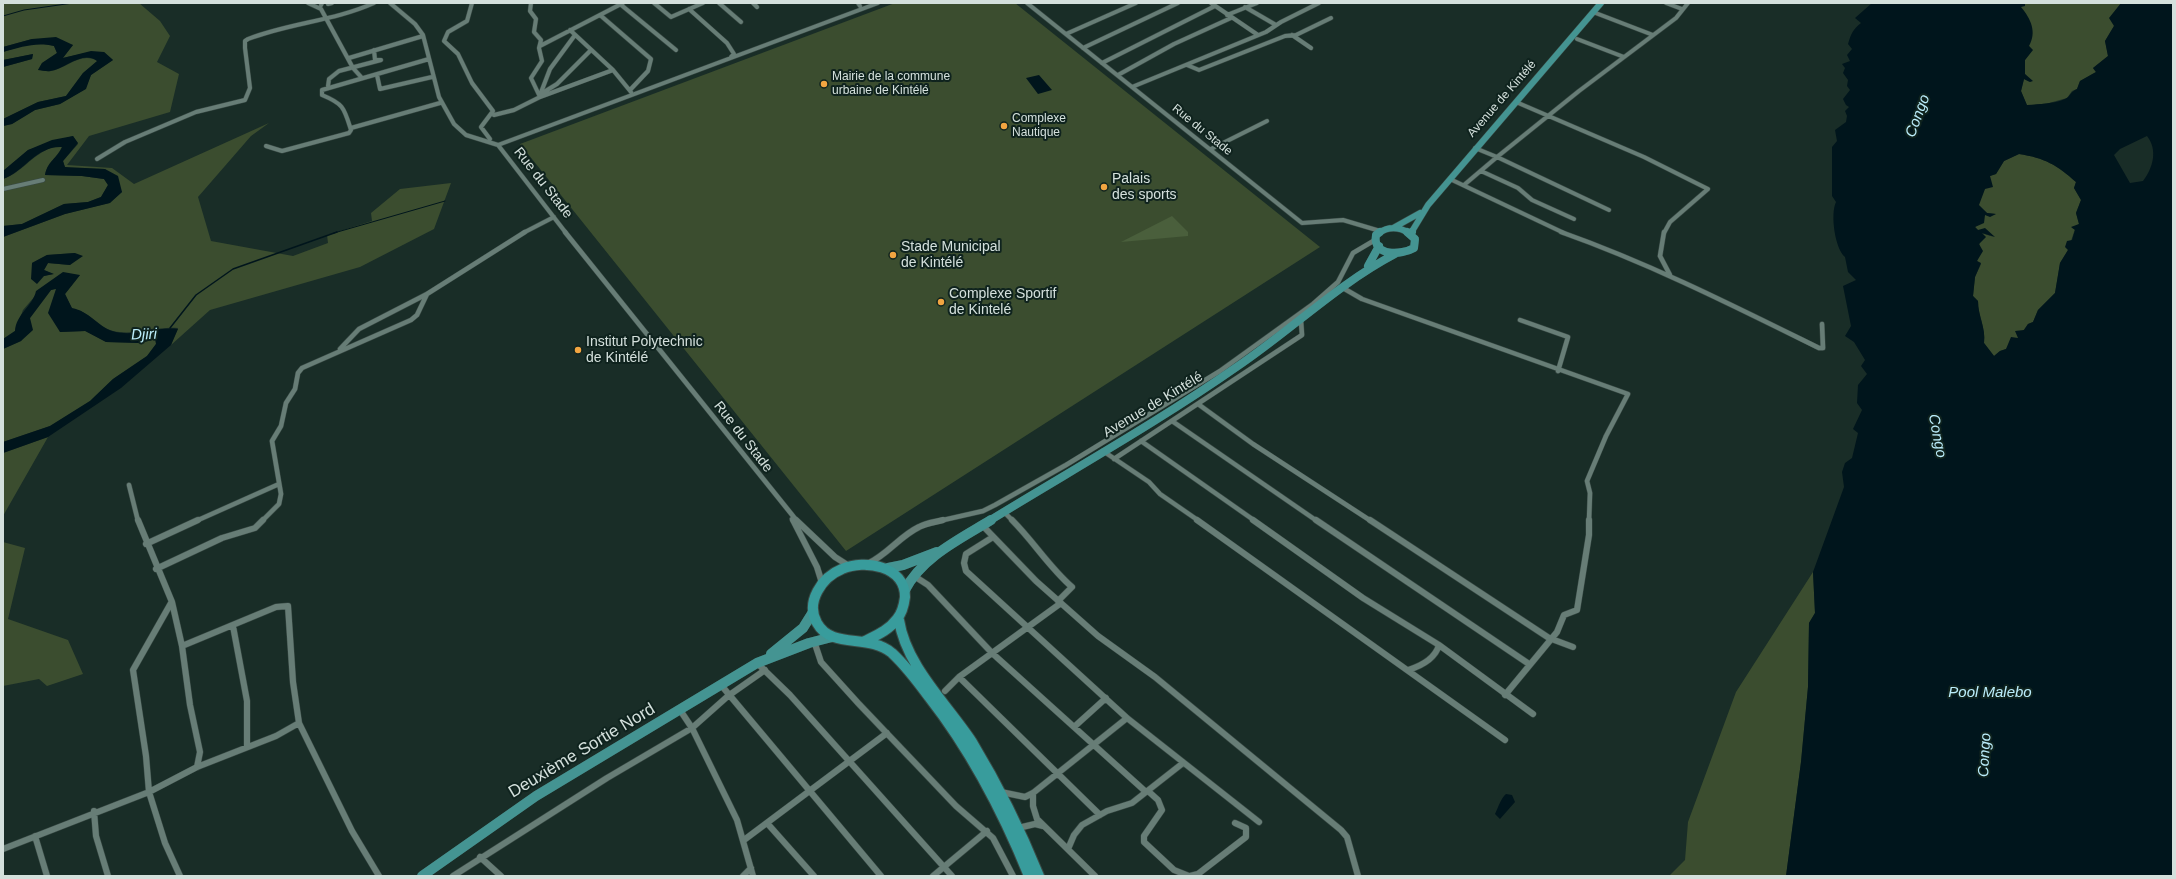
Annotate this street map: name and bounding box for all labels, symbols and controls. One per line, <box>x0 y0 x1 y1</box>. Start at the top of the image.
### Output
street label: Avenue de Kintélé <box>1465 58 1539 140</box>
place label: Mairie de la commune urbaine de Kintélé <box>832 70 950 98</box>
marker: Mairie de la commune urbaine de Kintélé <box>819 79 829 89</box>
water label: Congo <box>1902 92 1934 140</box>
street label: Rue du Stade <box>1169 101 1235 159</box>
place label: Complexe Nautique <box>1012 112 1066 140</box>
marker: Complexe Nautique <box>999 121 1009 131</box>
street label: Rue du Stade <box>510 144 576 222</box>
place label: Palais des sports <box>1112 171 1177 204</box>
marker: Palais des sports <box>1099 182 1109 192</box>
place label: Stade Municipal de Kintélé <box>901 239 1001 272</box>
marker: Stade Municipal de Kintélé <box>888 250 898 260</box>
place label: Complexe Sportif de Kintelé <box>949 286 1056 318</box>
marker: Complexe Sportif de Kintelé <box>936 297 946 307</box>
water label: Djiri <box>131 326 157 344</box>
place label: Institut Polytechnic de Kintélé <box>586 334 703 366</box>
marker: Institut Polytechnic de Kintélé <box>573 345 583 355</box>
street label: Avenue de Kintélé <box>1100 369 1206 441</box>
street label: Rue du Stade <box>710 398 776 476</box>
water label: Congo <box>1924 413 1950 459</box>
water label: Pool Malebo <box>1948 684 2032 702</box>
street label: Deuxième Sortie Nord <box>505 699 659 803</box>
water label: Congo <box>1975 732 1995 778</box>

